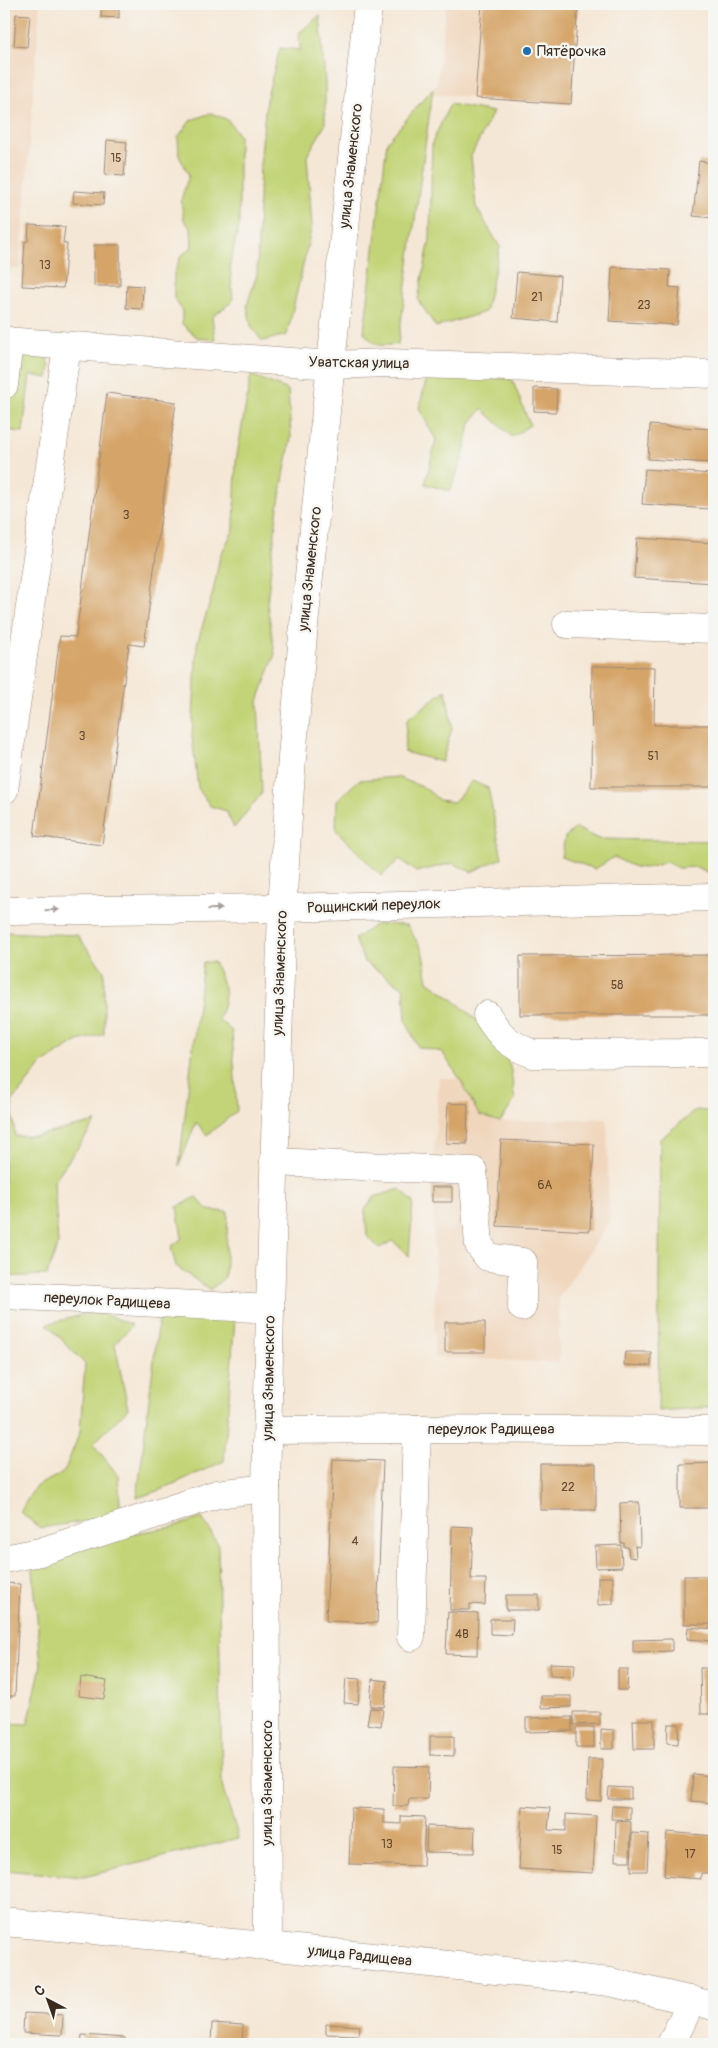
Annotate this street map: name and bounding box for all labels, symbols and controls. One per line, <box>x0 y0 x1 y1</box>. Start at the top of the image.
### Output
place label: Пятёрочка <box>537 42 606 61</box>
marker: Пятёрочка <box>521 45 533 57</box>
street label: улица Знаменского <box>335 103 367 230</box>
house number: 15 <box>110 151 122 166</box>
house number: 13 <box>39 258 51 273</box>
house number: 21 <box>531 290 543 305</box>
house number: 23 <box>637 298 651 313</box>
street label: Уватская улица <box>308 353 410 373</box>
street label: улица Знаменского <box>294 506 326 633</box>
house number: 3 <box>123 508 130 523</box>
house number: 3 <box>79 729 86 744</box>
house number: 51 <box>647 749 659 764</box>
street label: Рощинский переулок <box>307 894 441 918</box>
one-way arrow <box>207 905 223 913</box>
one-way arrow <box>45 906 61 914</box>
street label: улица Знаменского <box>268 910 292 1037</box>
house number: 58 <box>611 978 623 993</box>
house number: 6А <box>538 1178 553 1193</box>
street label: переулок Радищева <box>43 1288 171 1314</box>
street label: улица Знаменского <box>258 1315 280 1442</box>
street label: переулок Радищева <box>428 1420 554 1439</box>
house number: 22 <box>561 1480 575 1495</box>
house number: 4 <box>352 1534 359 1549</box>
house number: 4В <box>455 1627 469 1642</box>
street label: улица Знаменского <box>258 1720 277 1847</box>
house number: 13 <box>381 1837 393 1852</box>
house number: 15 <box>551 1843 563 1858</box>
house number: 17 <box>684 1847 696 1862</box>
street label: улица Радищева <box>306 1941 413 1971</box>
north arrow <box>22 1976 72 2026</box>
text: С <box>31 1981 49 2000</box>

